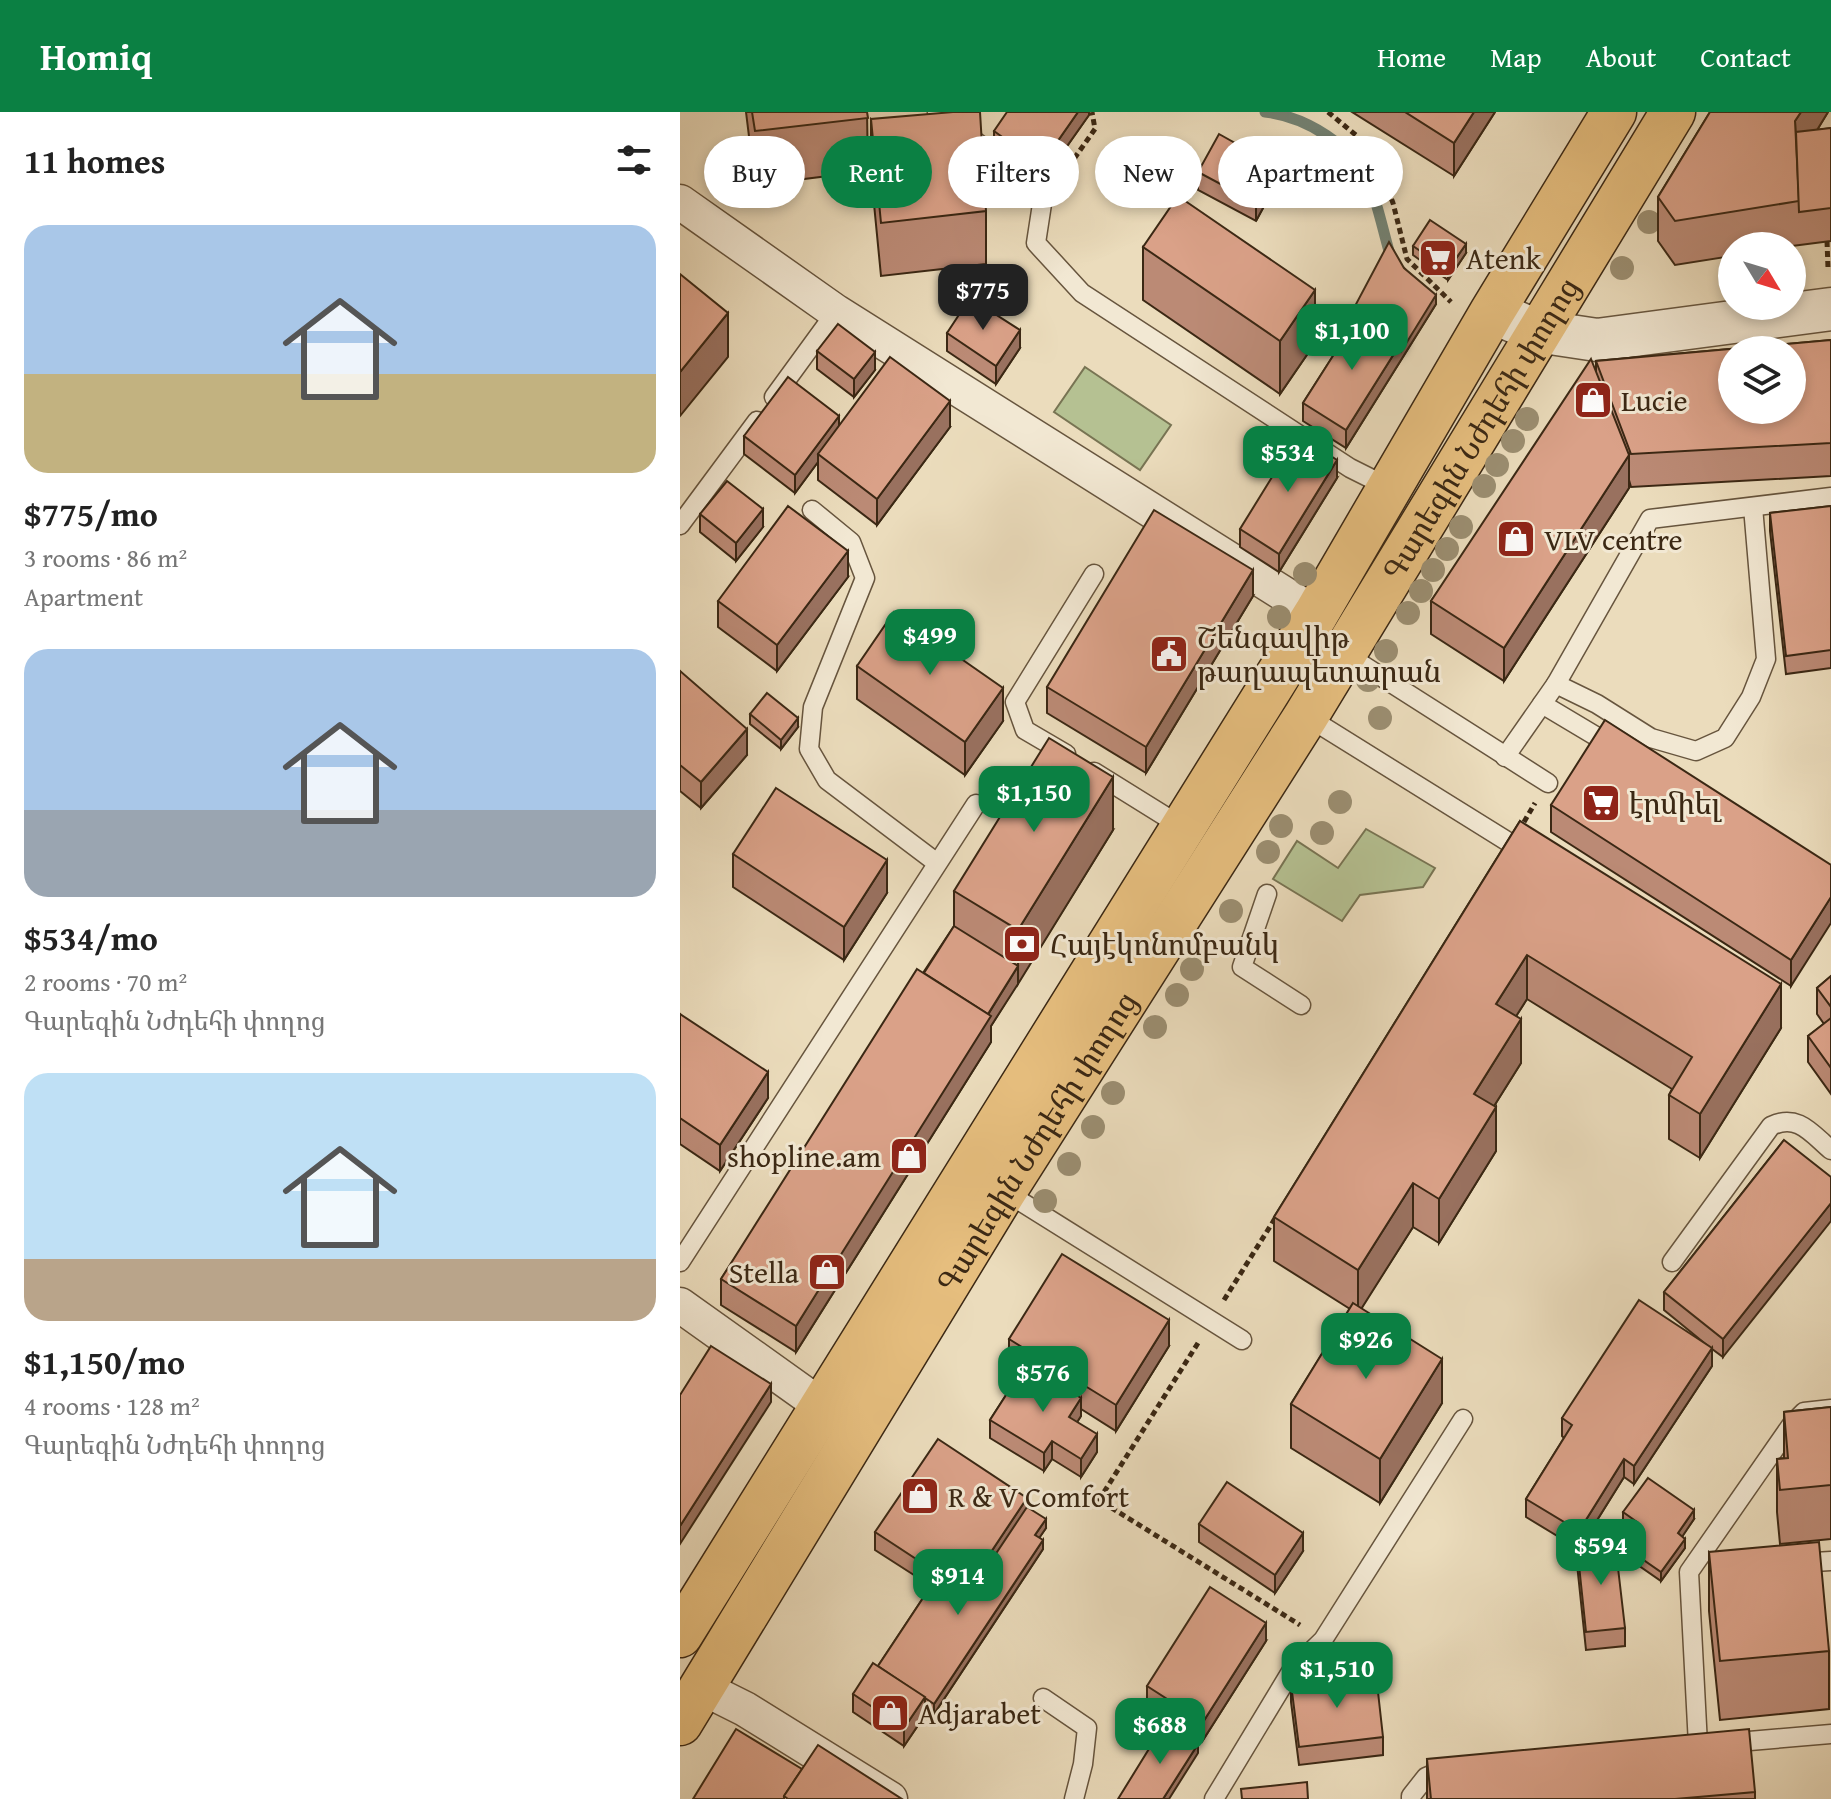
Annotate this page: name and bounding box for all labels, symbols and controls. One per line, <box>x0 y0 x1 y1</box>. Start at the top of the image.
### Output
text: Homiq <box>40 28 152 84</box>
text: Home <box>1377 36 1446 77</box>
text: Map <box>1490 36 1542 77</box>
text: About <box>1586 36 1656 77</box>
text: Contact <box>1700 36 1791 77</box>
text: 11 homes <box>24 136 165 185</box>
chip: Buy <box>704 136 805 208</box>
chip: Rent <box>821 136 932 208</box>
chip: Filters <box>948 136 1079 208</box>
chip: New <box>1095 136 1202 208</box>
chip: Apartment <box>1218 136 1403 208</box>
icon: filters <box>612 138 656 182</box>
north arrow <box>1718 232 1806 320</box>
map controls <box>1718 232 1806 424</box>
place label: Atenk <box>1466 236 1542 280</box>
supermarket icon: Atenk <box>1417 237 1459 279</box>
pin: $775 <box>936 264 1030 332</box>
street label: Գարեգին Նժդեհի փողոց <box>1371 269 1590 589</box>
text: $775 <box>956 270 1010 309</box>
icon: home <box>268 277 412 421</box>
pin: $1,100 <box>1287 304 1417 372</box>
text: $1,100 <box>1315 310 1389 349</box>
button: layers <box>1718 336 1806 424</box>
place label: Lucie <box>1621 378 1688 422</box>
shop icon: Lucie <box>1572 379 1614 421</box>
pin: $534 <box>1241 426 1335 494</box>
text: $534 <box>1261 432 1315 471</box>
text: $775/mo <box>24 489 158 538</box>
place label: VLV centre <box>1544 517 1683 561</box>
shop icon: VLV centre <box>1495 518 1537 560</box>
text: 3 rooms · 86 m² <box>24 538 187 577</box>
text: Apartment <box>24 577 143 616</box>
pin: $499 <box>883 609 977 677</box>
text: $499 <box>903 615 957 654</box>
place label: Շենգավիթ թաղապետարան <box>1197 615 1441 693</box>
public building icon: Շենգավիթ թաղապետարան <box>1148 633 1190 675</box>
icon: home <box>268 701 412 845</box>
pin: $1,150 <box>969 766 1099 834</box>
text: $1,150 <box>997 772 1071 811</box>
place label: էրմիել <box>1629 781 1722 825</box>
supermarket icon: էրմիել <box>1580 782 1622 824</box>
text: $534/mo <box>24 913 158 962</box>
place label: Հայէկոնոմբանկ <box>1050 922 1279 966</box>
bank icon: Հայէկոնոմբանկ <box>1001 923 1043 965</box>
text: 2 rooms · 70 m² <box>24 962 187 1001</box>
street label: Գարեգին Նժդեհի փողոց <box>926 983 1148 1300</box>
text: Գարեգին Նժդեհի փողոց <box>24 1001 325 1040</box>
icon: home <box>268 1125 412 1269</box>
place label: shopline.am <box>727 1134 881 1178</box>
shop icon: shopline.am <box>888 1135 930 1177</box>
place label: Stella <box>729 1250 799 1294</box>
shop icon: Stella <box>806 1251 848 1293</box>
pin: $926 <box>1319 1313 1413 1381</box>
text: $926 <box>1339 1319 1393 1358</box>
text: $1,150/mo <box>24 1337 185 1386</box>
pin: $576 <box>996 1346 1090 1414</box>
text: $576 <box>1016 1352 1070 1391</box>
text: 4 rooms · 128 m² <box>24 1386 200 1425</box>
text: Գարեգին Նժդեհի փողոց <box>24 1425 325 1464</box>
place label: R & V Comfort <box>948 1474 1129 1518</box>
shop icon: R & V Comfort <box>899 1475 941 1517</box>
pin: $594 <box>1554 1519 1648 1587</box>
text: $594 <box>1574 1525 1628 1564</box>
pin: $914 <box>911 1549 1005 1617</box>
text: $914 <box>931 1555 985 1594</box>
pin: $1,510 <box>1272 1642 1402 1710</box>
text: $1,510 <box>1300 1648 1374 1687</box>
place label: Adjarabet <box>918 1691 1041 1735</box>
shop icon: Adjarabet <box>869 1692 911 1734</box>
pin: $688 <box>1113 1698 1207 1766</box>
text: $688 <box>1133 1704 1187 1743</box>

